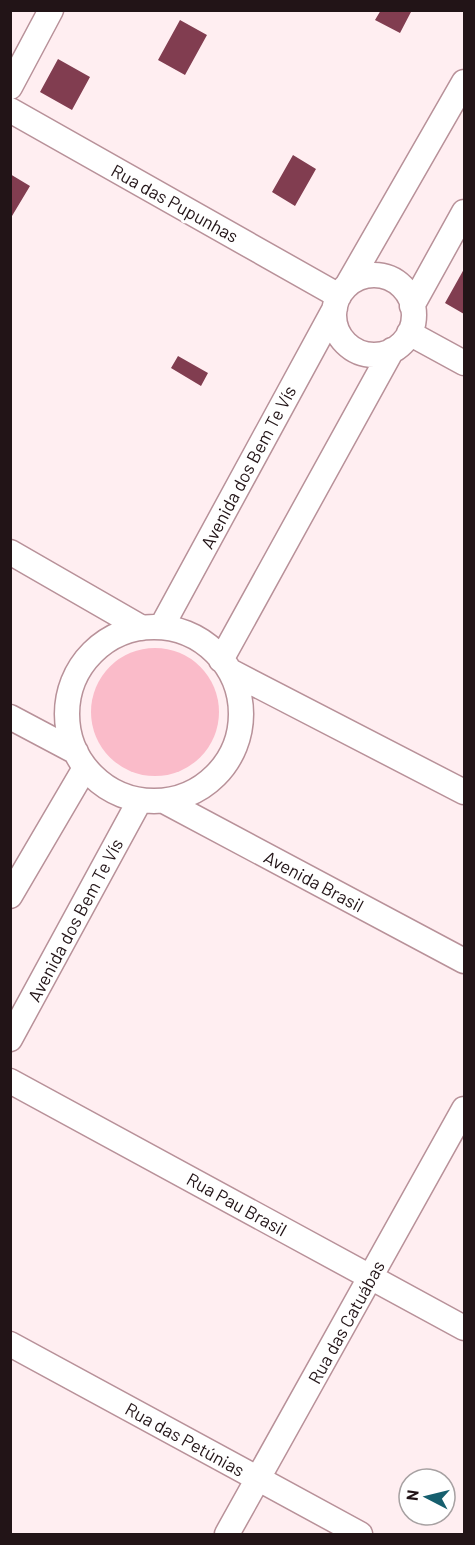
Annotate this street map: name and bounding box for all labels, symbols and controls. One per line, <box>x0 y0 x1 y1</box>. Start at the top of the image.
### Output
street label: Rua das Pupunhas <box>108 159 242 247</box>
street label: Avenida dos Bem Te Vís <box>196 382 300 552</box>
street label: Avenida dos Bem Te Vís <box>23 835 127 1005</box>
street label: Avenida Brasil <box>260 846 368 916</box>
street label: Rua Pau Brasil <box>183 1167 291 1241</box>
street label: Rua das Catuábas <box>303 1256 389 1388</box>
street label: Rua das Petúnias <box>122 1397 248 1481</box>
north arrow <box>397 1467 457 1527</box>
text: N <box>402 1489 422 1502</box>

